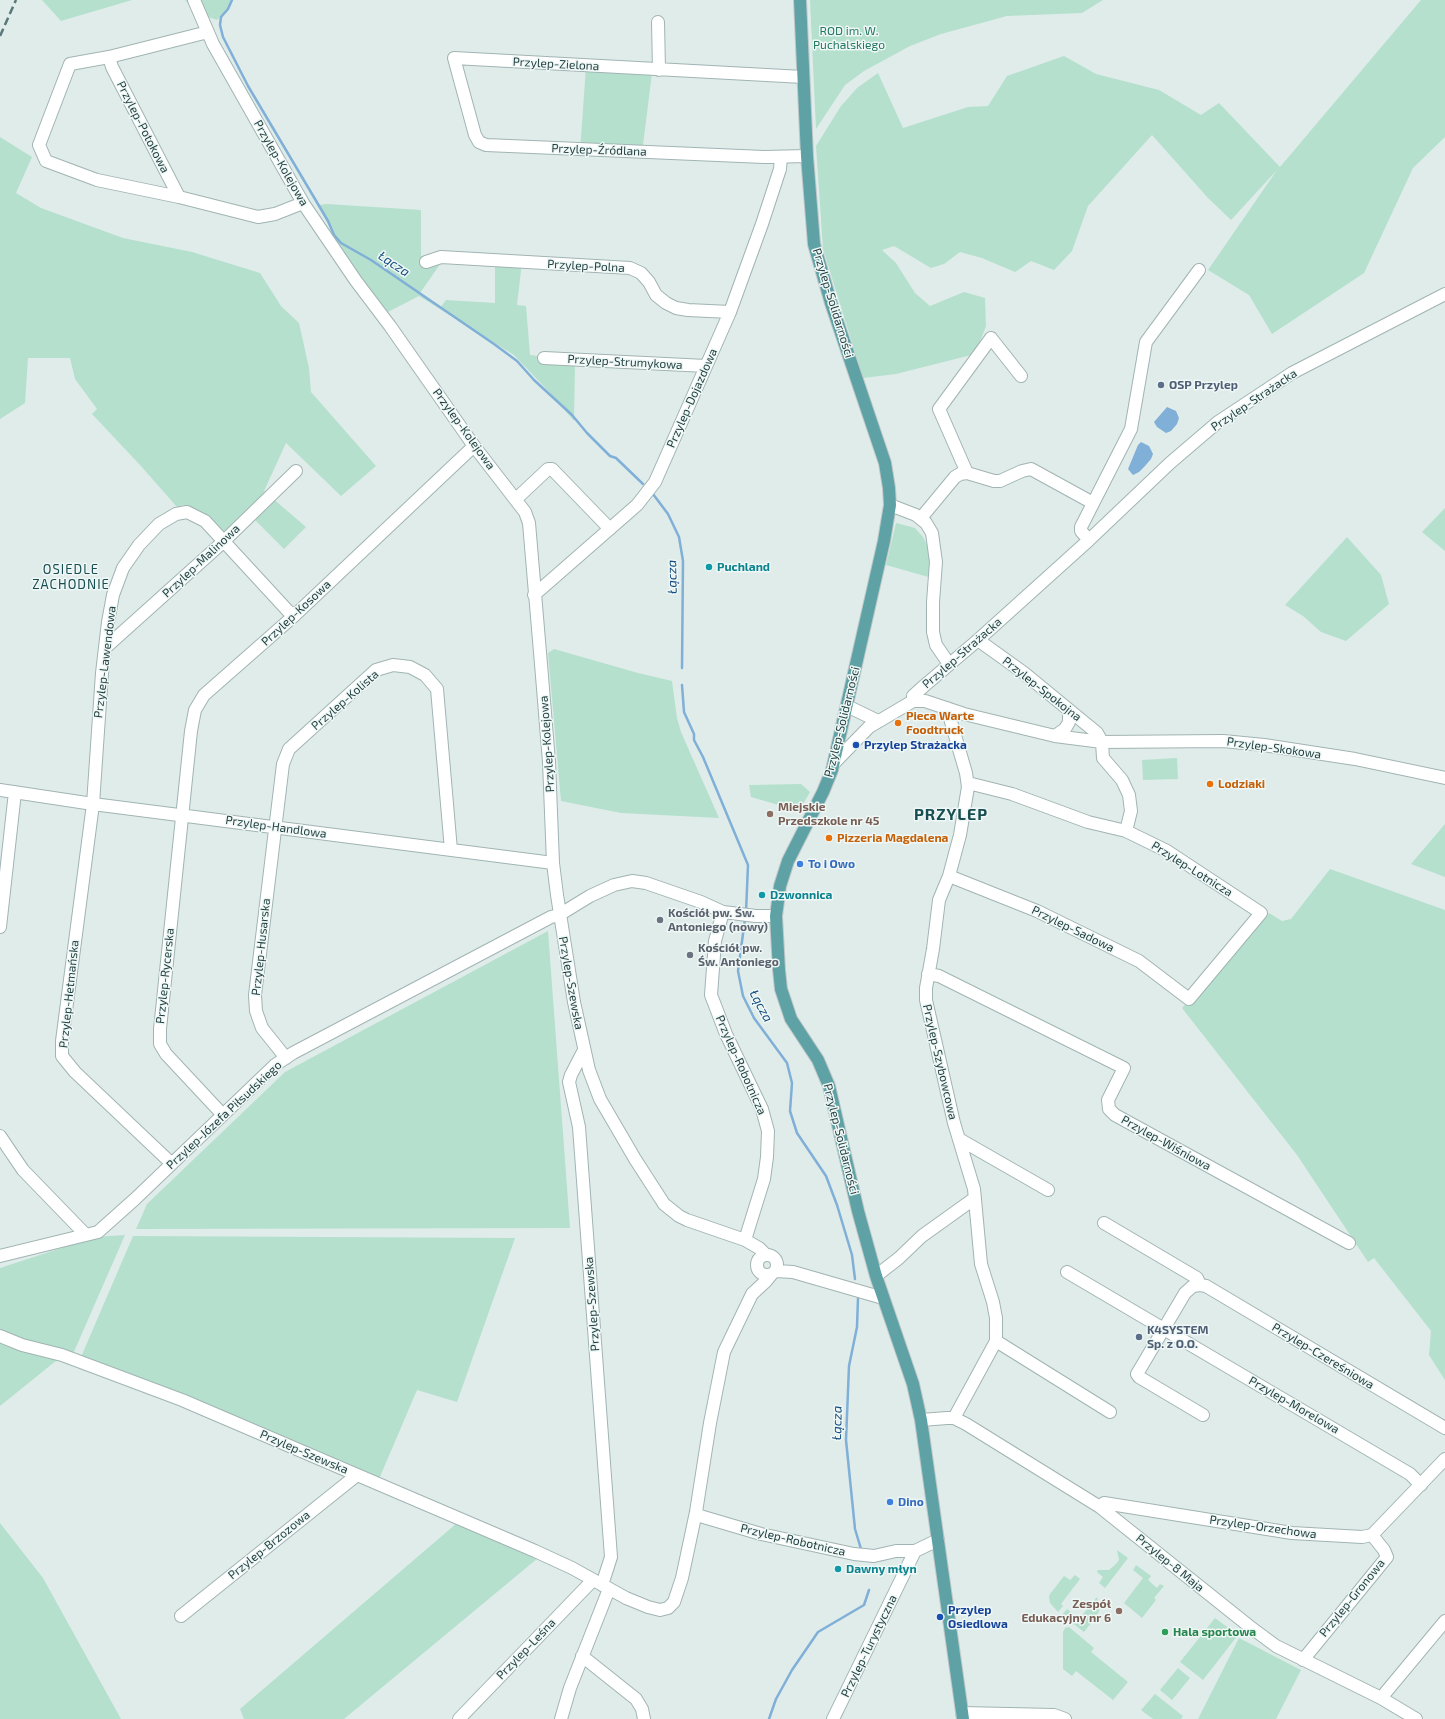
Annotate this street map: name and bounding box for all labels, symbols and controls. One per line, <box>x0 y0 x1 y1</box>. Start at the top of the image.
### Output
park label: ROD im. W. Puchalskiego <box>813 24 885 52</box>
street label: Przylep-Zielona <box>512 55 600 73</box>
street label: Przylep-Potokowa <box>114 79 172 175</box>
street label: Przylep-Kolejowa <box>251 118 311 208</box>
street label: Przylep-Źródlana <box>551 141 647 159</box>
street label: Przylep-Solidarności <box>809 247 857 359</box>
water label: Łącza <box>375 248 413 280</box>
street label: Przylep-Polna <box>547 257 625 275</box>
street label: Przylep-Dojazdowa <box>664 346 720 450</box>
street label: Przylep-Strumykowa <box>567 352 683 372</box>
street label: Przylep-Strażacka <box>1208 366 1300 434</box>
place label: OSP Przylep <box>1169 378 1238 392</box>
marker: OSP Przylep <box>1156 380 1166 390</box>
street label: Przylep-Kolejowa <box>430 386 498 472</box>
street label: Przylep-Malinowa <box>159 521 243 601</box>
water label: Łącza <box>664 560 680 594</box>
place label: Puchland <box>717 560 770 574</box>
district label: OSIEDLE ZACHODNIE <box>32 562 110 593</box>
marker: Puchland <box>704 562 714 572</box>
street label: Przylep-Kosowa <box>258 577 334 649</box>
street label: Przylep-Lawendowa <box>91 605 119 719</box>
street label: Przylep-Strażacka <box>919 615 1005 691</box>
street label: Przylep-Spokojna <box>1000 654 1084 724</box>
street label: Przylep-Solidarności <box>821 665 863 779</box>
street label: Przylep-Kolista <box>308 667 382 733</box>
street label: Przylep-Kolejowa <box>536 695 558 793</box>
place label: Pieca Warte Foodtruck <box>906 709 974 737</box>
marker: Pieca Warte Foodtruck <box>893 718 903 728</box>
street label: Przylep-Skokowa <box>1226 734 1322 762</box>
place label: Przylep Strażacka <box>864 738 967 752</box>
marker: Przylep Strażacka <box>851 740 861 750</box>
place label: Lodziaki <box>1218 777 1265 791</box>
marker: Lodziaki <box>1205 779 1215 789</box>
place label: Miejskie Przedszkole nr 45 <box>778 800 879 828</box>
district label: PRZYLEP <box>914 805 988 825</box>
marker: Miejskie Przedszkole nr 45 <box>765 809 775 819</box>
street label: Przylep-Handlowa <box>225 813 327 841</box>
place label: Pizzeria Magdalena <box>837 831 948 845</box>
marker: Pizzeria Magdalena <box>824 833 834 843</box>
street label: Przylep-Lotnicza <box>1149 838 1235 900</box>
place label: To i Owo <box>808 857 855 871</box>
marker: To i Owo <box>795 859 805 869</box>
place label: Dzwonnica <box>770 888 832 902</box>
marker: Dzwonnica <box>757 890 767 900</box>
street label: Przylep-Husarska <box>249 898 273 996</box>
street label: Przylep-Sadowa <box>1029 903 1117 955</box>
place label: Kościół pw. Św. Antoniego (nowy) <box>668 906 768 934</box>
marker: Kościół pw. Św. Antoniego (nowy) <box>655 915 665 925</box>
street label: Przylep-Rycerska <box>153 927 177 1025</box>
street label: Przylep-Szewska <box>556 935 586 1031</box>
street label: Przylep-Hetmańska <box>56 939 82 1049</box>
place label: Kościół pw. Św. Antoniego <box>698 941 779 969</box>
marker: Kościół pw. Św. Antoniego <box>685 950 695 960</box>
water label: Łącza <box>746 987 776 1025</box>
street label: Przylep-Szybowcowa <box>920 1003 960 1121</box>
street label: Przylep-Robotnicza <box>713 1013 769 1117</box>
street label: Przylep-Józefa Piłsudskiego <box>163 1058 285 1172</box>
street label: Przylep-Solidarności <box>820 1082 862 1196</box>
street label: Przylep-Wiśniowa <box>1119 1112 1213 1174</box>
street label: Przylep-Szewska <box>582 1256 602 1352</box>
street label: Przylep-Czereśniowa <box>1269 1320 1377 1392</box>
place label: K4SYSTEM Sp. z O.O. <box>1147 1323 1208 1351</box>
marker: K4SYSTEM Sp. z O.O. <box>1134 1332 1144 1342</box>
street label: Przylep-Morelowa <box>1246 1373 1342 1437</box>
water label: Łącza <box>829 1406 845 1440</box>
street label: Przylep-Szewska <box>258 1427 350 1477</box>
place label: Dino <box>898 1495 924 1509</box>
marker: Dino <box>885 1497 895 1507</box>
street label: Przylep-Brzozowa <box>225 1508 313 1582</box>
street label: Przylep-Orzechowa <box>1208 1512 1318 1542</box>
street label: Przylep-Robotnicza <box>739 1521 847 1559</box>
street label: Przylep-8 Maja <box>1133 1531 1207 1595</box>
street label: Przylep-Gronowa <box>1316 1556 1388 1640</box>
place label: Dawny młyn <box>846 1562 917 1576</box>
marker: Dawny młyn <box>833 1564 843 1574</box>
street label: Przylep-Turystyczna <box>838 1592 900 1700</box>
place label: Zespół Edukacyjny nr 6 <box>1021 1597 1111 1625</box>
place label: Przylep Osiedlowa <box>948 1603 1008 1631</box>
marker: Zespół Edukacyjny nr 6 <box>1114 1606 1124 1616</box>
marker: Przylep Osiedlowa <box>935 1612 945 1622</box>
street label: Przylep-Leśna <box>493 1616 559 1682</box>
place label: Hala sportowa <box>1173 1625 1256 1639</box>
marker: Hala sportowa <box>1160 1627 1170 1637</box>

